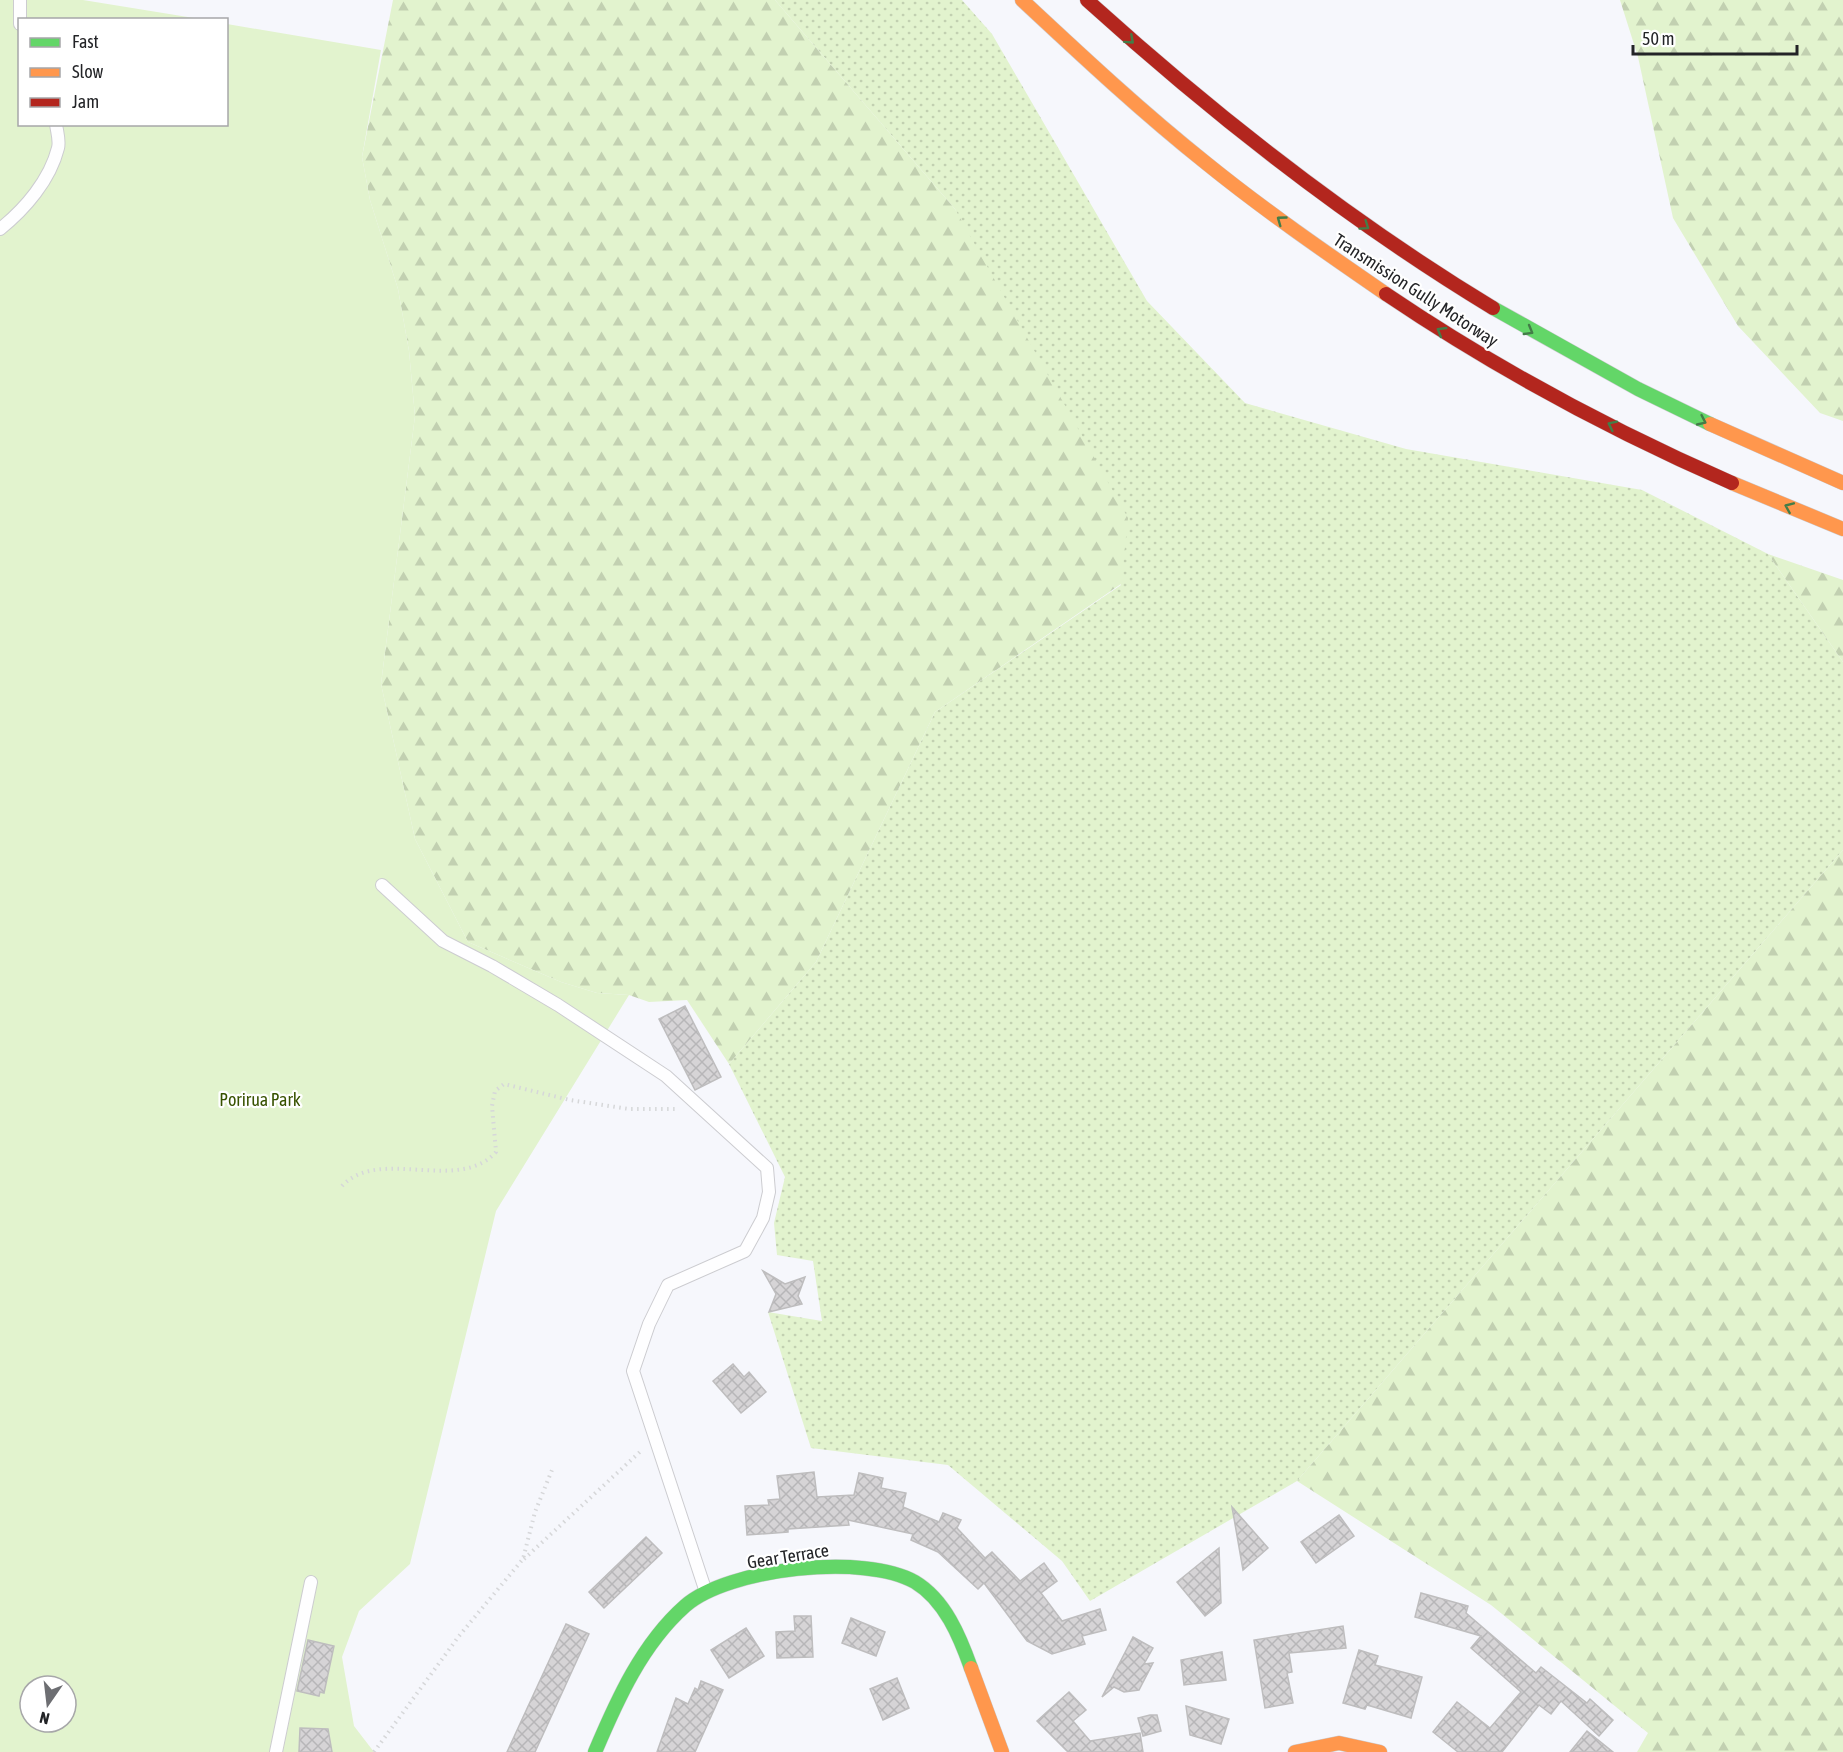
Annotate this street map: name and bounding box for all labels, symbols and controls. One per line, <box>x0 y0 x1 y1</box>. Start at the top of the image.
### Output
legend <box>18 18 228 126</box>
scale bar <box>1633 18 1796 56</box>
text: 50 m <box>1642 28 1674 49</box>
text: Fast <box>72 31 99 52</box>
one-way arrow <box>1123 33 1134 44</box>
text: Slow <box>72 61 103 82</box>
text: Jam <box>72 91 99 112</box>
one-way arrow <box>1276 217 1287 228</box>
one-way arrow <box>1358 219 1369 230</box>
street label: Transmission Gully Motorway <box>1330 229 1502 351</box>
one-way arrow <box>1523 324 1533 336</box>
one-way arrow <box>1437 326 1447 338</box>
one-way arrow <box>1695 414 1706 426</box>
one-way arrow <box>1607 421 1618 433</box>
one-way arrow <box>1784 502 1795 514</box>
park label: Porirua Park <box>219 1089 301 1110</box>
street label: Gear Terrace <box>746 1539 830 1573</box>
north arrow <box>18 1674 78 1734</box>
text: N <box>38 1709 51 1728</box>

